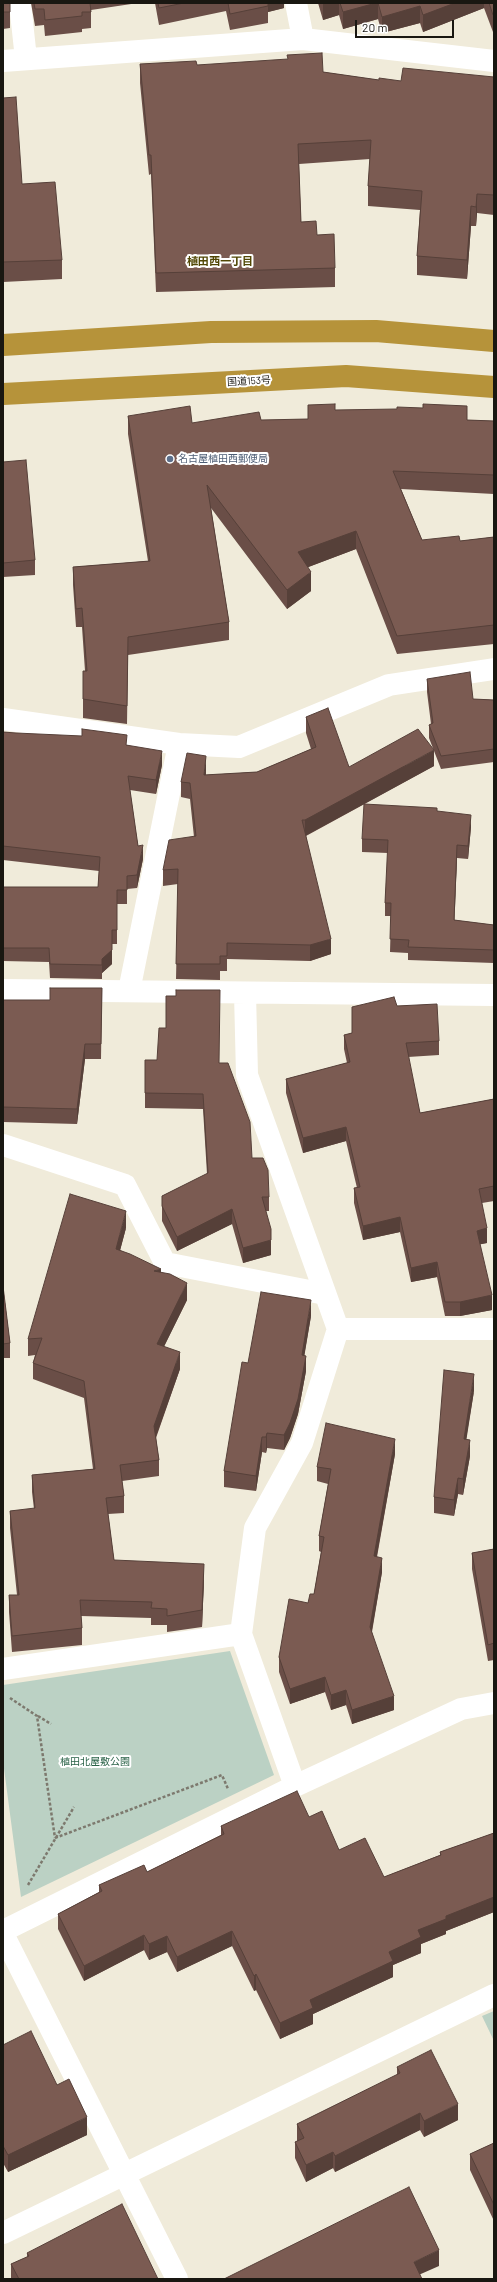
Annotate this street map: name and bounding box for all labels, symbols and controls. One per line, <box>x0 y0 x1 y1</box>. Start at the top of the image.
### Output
scale bar <box>357 12 456 38</box>
text: 20 m <box>362 20 388 34</box>
district label: 植田西一丁目 <box>187 254 253 268</box>
street label: 国道153号 <box>227 374 271 388</box>
place label: 名古屋植田西郵便局 <box>178 453 268 465</box>
marker: 名古屋植田西郵便局 <box>165 454 175 464</box>
park label: 植田北屋敷公園 <box>60 1756 130 1768</box>

